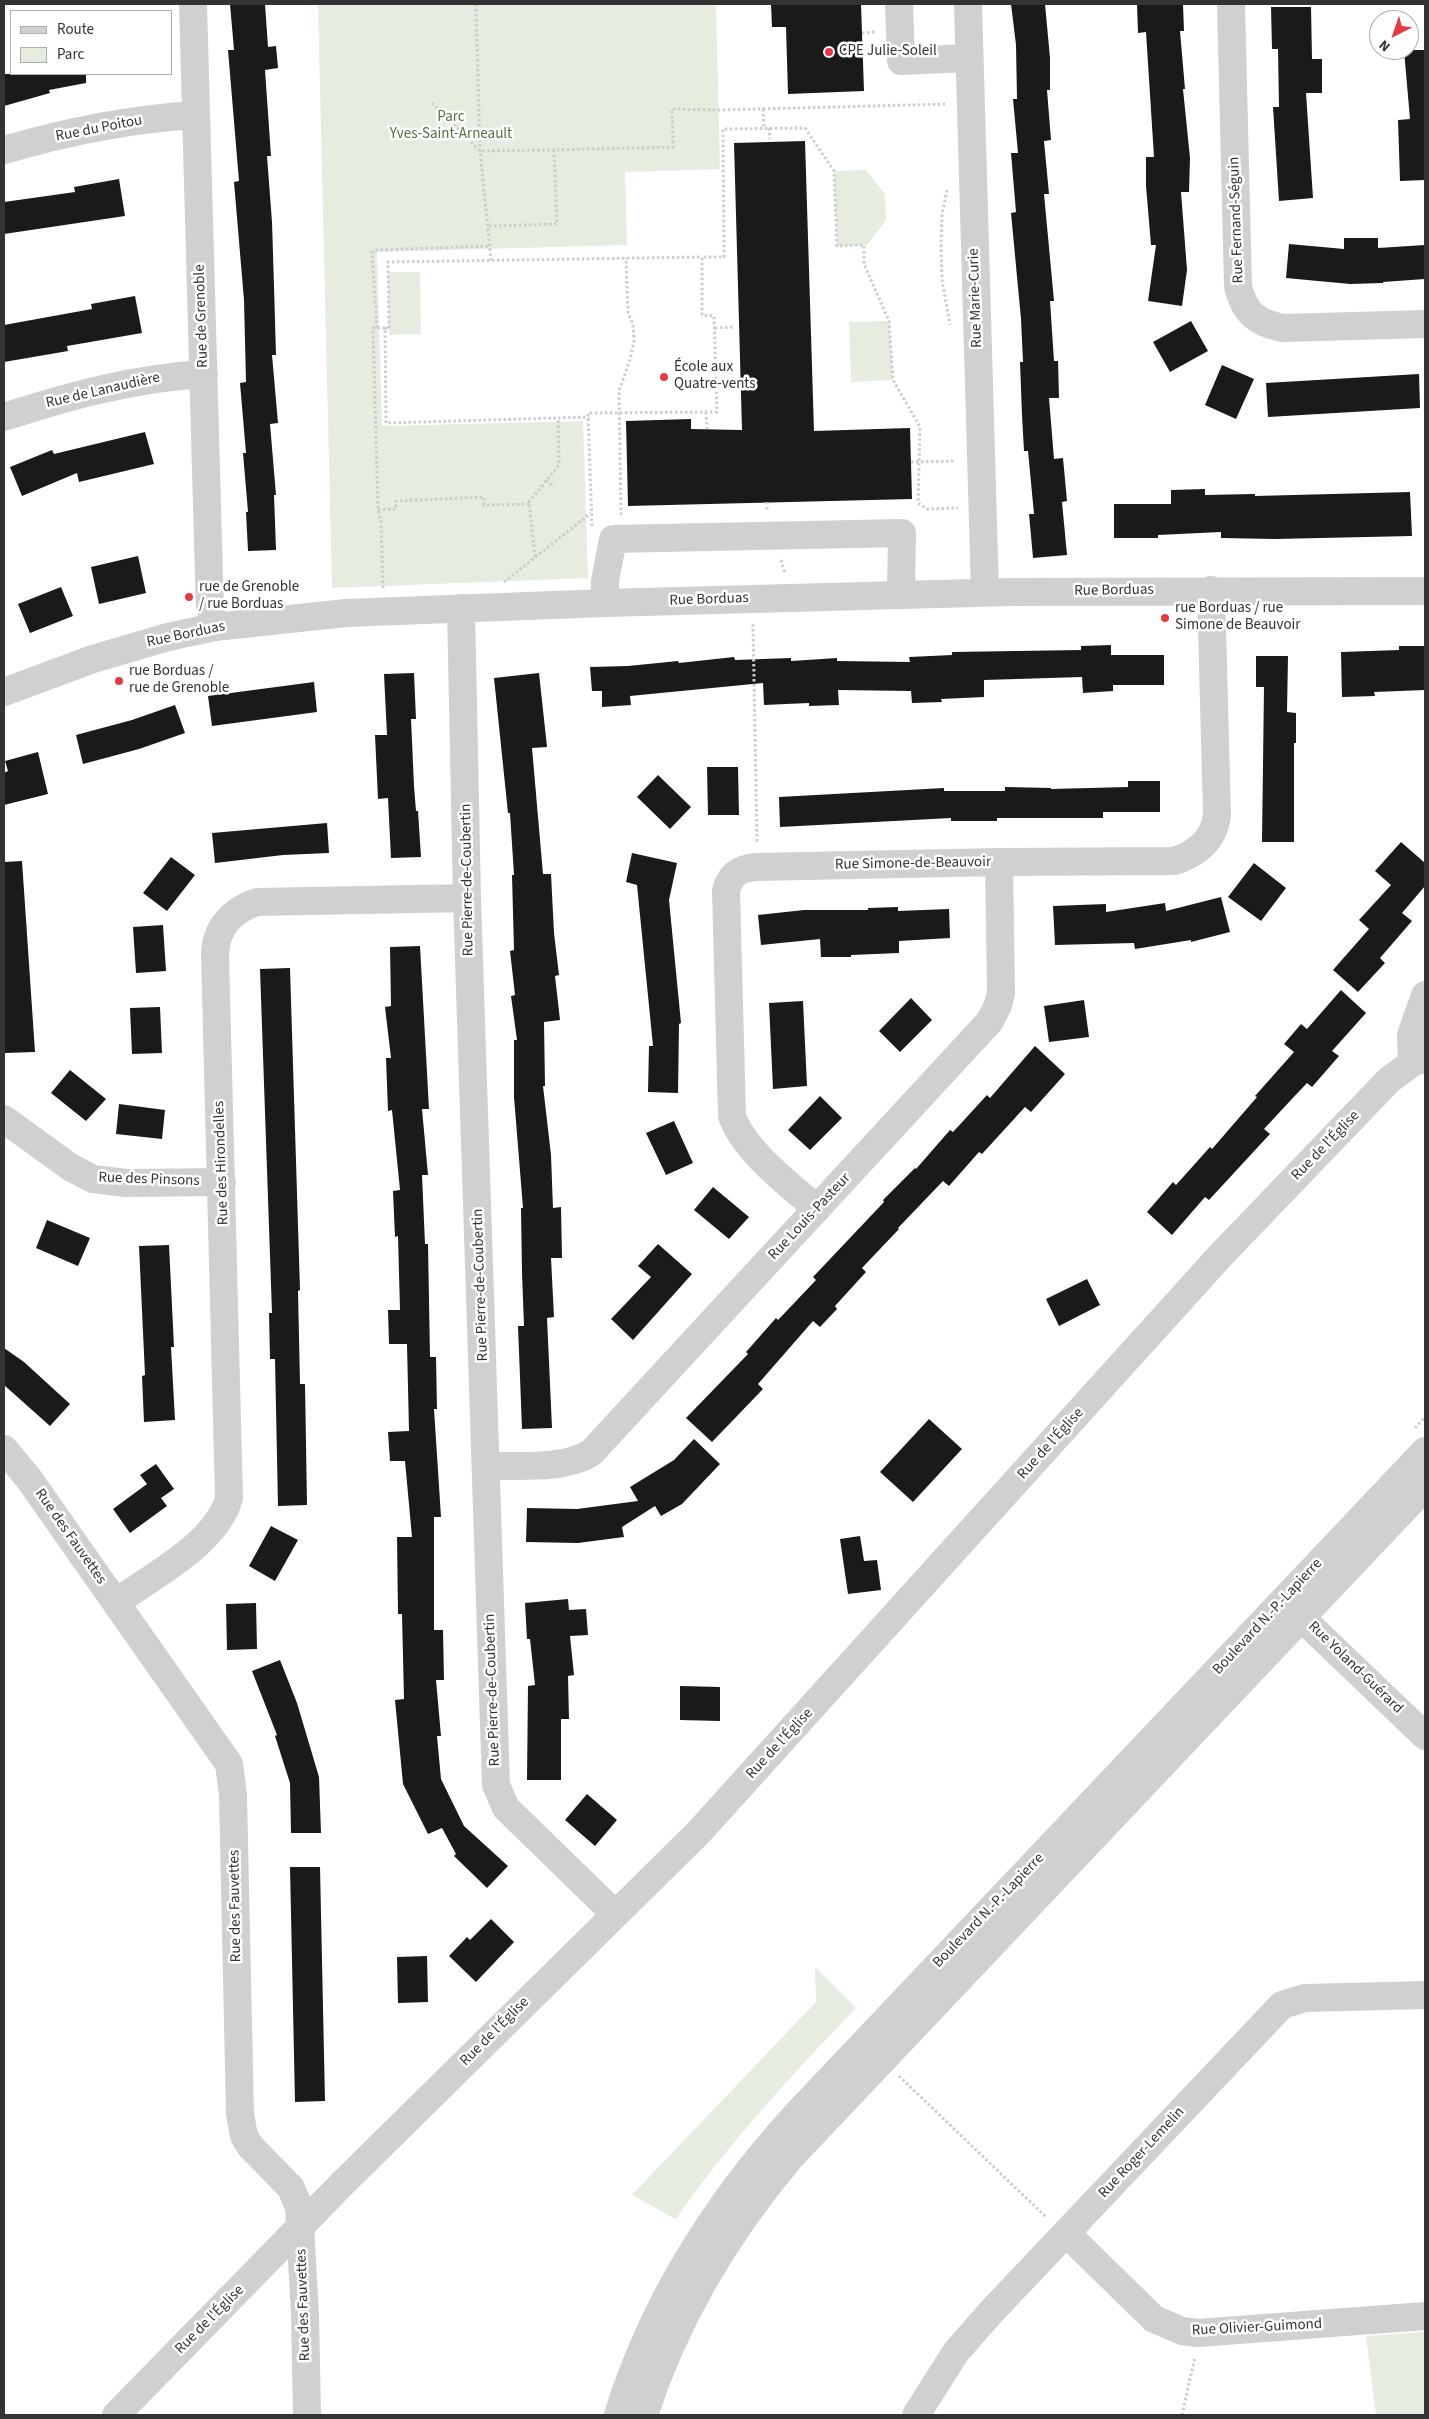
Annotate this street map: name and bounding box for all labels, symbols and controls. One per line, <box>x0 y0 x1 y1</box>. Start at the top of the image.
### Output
legend <box>10 10 172 75</box>
north arrow <box>1369 10 1419 60</box>
text: Route <box>57 19 94 40</box>
text: N <box>1375 35 1395 56</box>
place label: CPE Julie-Soleil <box>839 43 937 61</box>
text: Parc <box>57 44 84 65</box>
marker: CPE Julie-Soleil <box>823 46 835 58</box>
park label: Parc Yves-Saint-Arneault <box>390 109 512 144</box>
street label: Rue du Poitou <box>54 112 144 146</box>
street label: Rue Fernand-Séguin <box>1226 156 1248 284</box>
street label: Rue Marie-Curie <box>965 248 987 348</box>
street label: Rue de Grenoble <box>191 264 213 368</box>
place label: École aux Quatre-vents <box>674 359 756 394</box>
street label: Rue de Lanaudière <box>44 369 162 413</box>
marker: École aux Quatre-vents <box>658 371 670 383</box>
place label: rue de Grenoble / rue Borduas <box>199 579 299 614</box>
street label: Rue Borduas <box>1074 581 1154 601</box>
street label: Rue Borduas <box>669 590 749 610</box>
marker: rue de Grenoble / rue Borduas <box>183 591 195 603</box>
place label: rue Borduas / rue Simone de Beauvoir <box>1175 600 1300 635</box>
marker: rue Borduas / rue Simone de Beauvoir <box>1159 612 1171 624</box>
street label: Rue Borduas <box>145 618 227 652</box>
place label: rue Borduas / rue de Grenoble <box>129 663 229 698</box>
marker: rue Borduas / rue de Grenoble <box>113 675 125 687</box>
street label: Rue Pierre-de-Coubertin <box>458 804 478 956</box>
street label: Rue Simone-de-Beauvoir <box>835 854 991 874</box>
street label: Rue des Hirondelles <box>211 1101 233 1225</box>
street label: Rue de l'Église <box>1288 1107 1364 1185</box>
street label: Rue des Pinsons <box>98 1169 200 1191</box>
street label: Rue Louis-Pasteur <box>765 1170 855 1264</box>
street label: Rue Pierre-de-Coubertin <box>469 1208 493 1362</box>
street label: Rue de l'Église <box>1014 1404 1088 1484</box>
street label: Rue des Fauvettes <box>30 1486 110 1588</box>
street label: Boulevard N.-P.-Lapierre <box>1209 1555 1327 1679</box>
street label: Rue Pierre-de-Coubertin <box>481 1613 505 1767</box>
street label: Rue Yoland-Guérard <box>1304 1618 1406 1718</box>
street label: Rue de l'Église <box>743 1705 817 1783</box>
street label: Rue des Fauvettes <box>226 1850 246 1962</box>
street label: Boulevard N.-P.-Lapierre <box>930 1850 1048 1972</box>
street label: Rue de l'Église <box>457 1994 533 2070</box>
street label: Rue Roger-Lemelin <box>1095 2104 1189 2202</box>
street label: Rue des Fauvettes <box>293 2249 315 2361</box>
street label: Rue de l'Église <box>172 2282 248 2358</box>
street label: Rue Olivier-Guimond <box>1191 2316 1323 2340</box>

